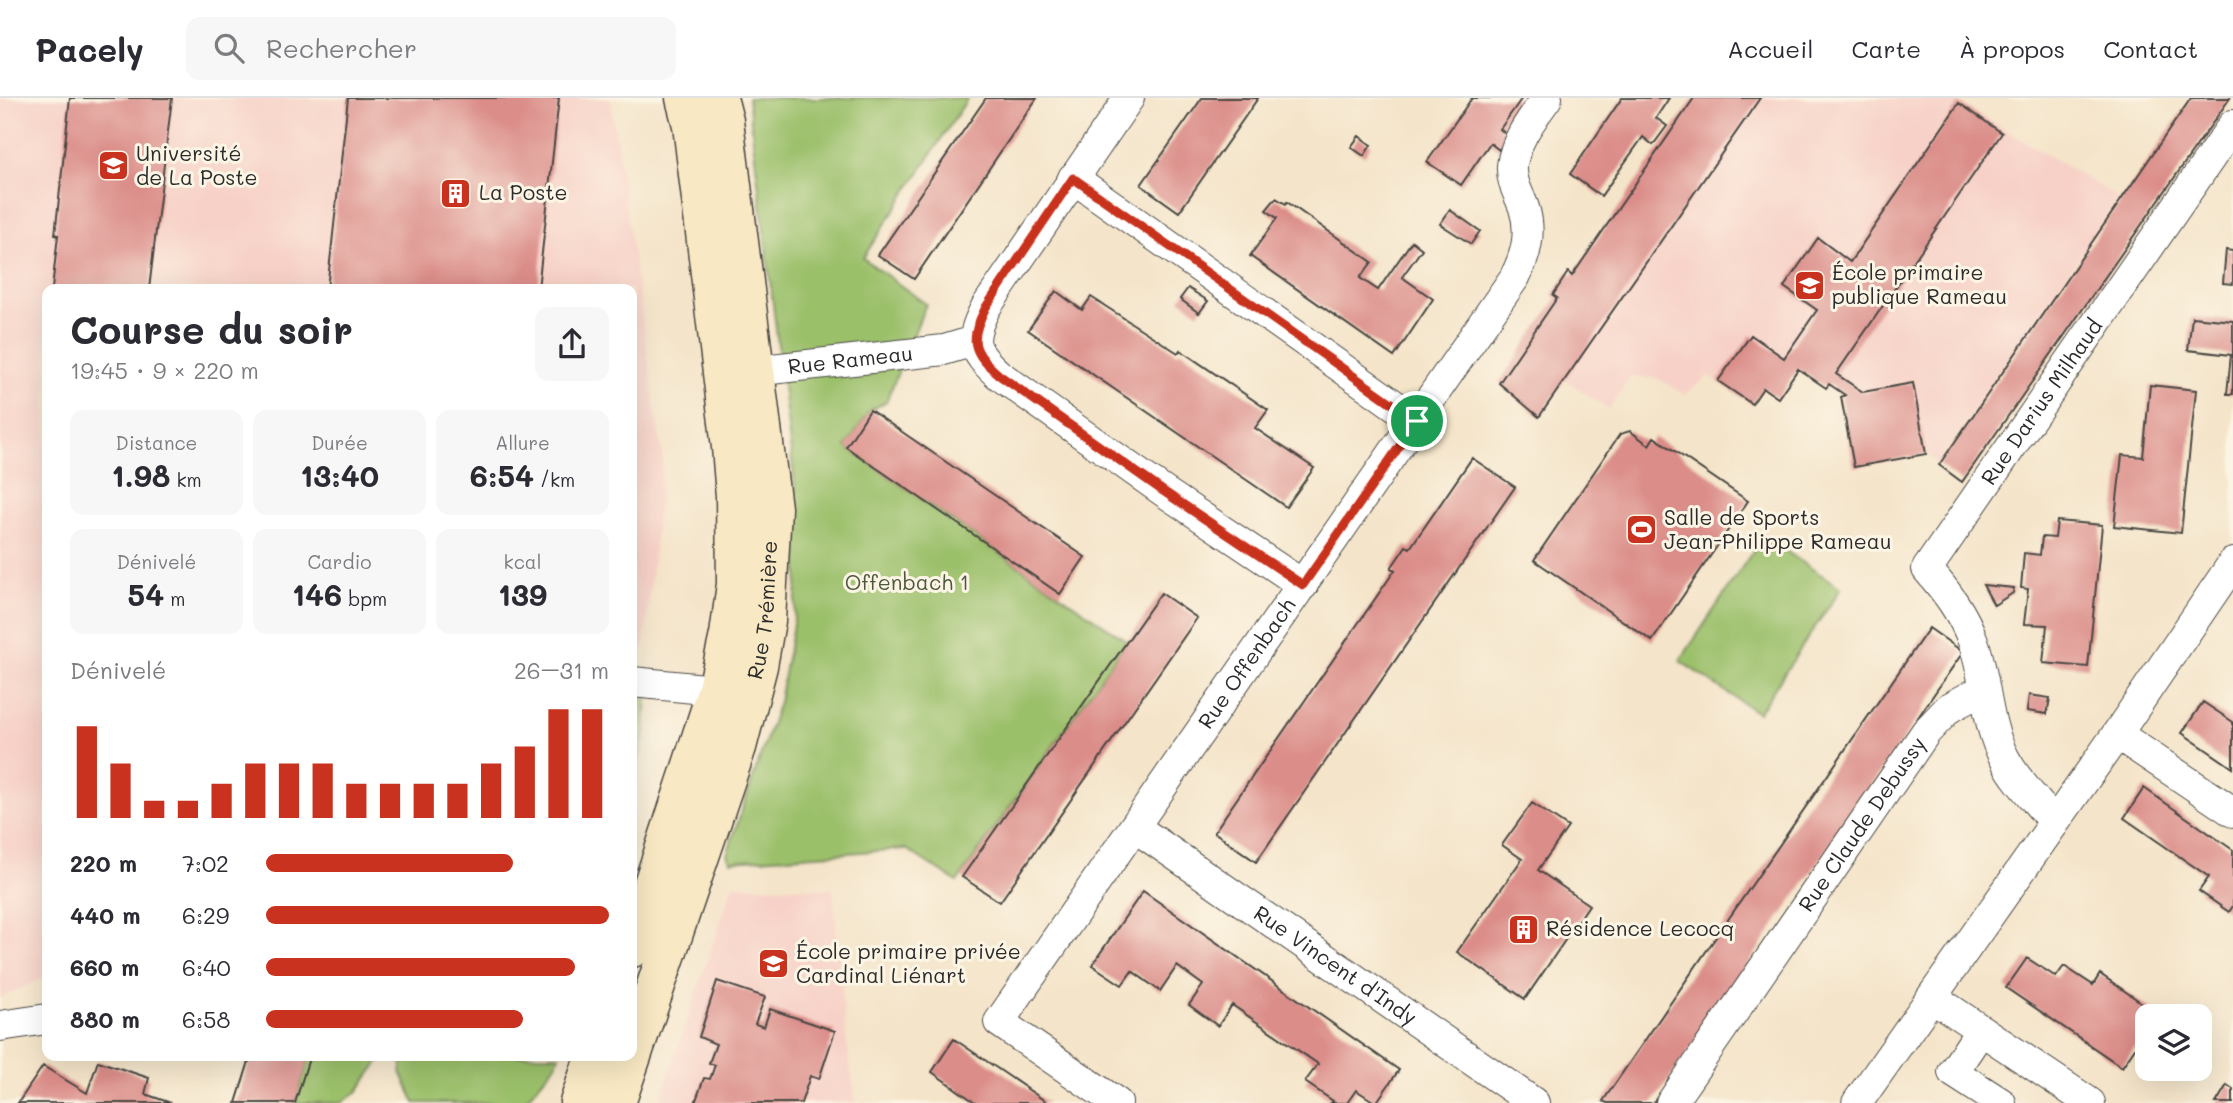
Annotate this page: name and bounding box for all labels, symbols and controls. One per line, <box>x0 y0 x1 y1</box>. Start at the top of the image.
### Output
search box <box>186 17 676 80</box>
text: Pacely <box>35 27 144 70</box>
icon: search <box>210 29 248 67</box>
text: Rechercher <box>266 31 417 65</box>
text: Accueil <box>1727 33 1813 64</box>
text: Carte <box>1851 33 1921 64</box>
text: À propos <box>1959 33 2065 64</box>
text: Contact <box>2103 33 2198 64</box>
place label: Université de La Poste <box>136 139 258 190</box>
school or university icon: Université de La Poste <box>96 149 130 183</box>
building icon: La Poste <box>439 176 473 210</box>
place label: La Poste <box>479 178 568 205</box>
place label: École primaire publique Rameau <box>1832 258 2007 309</box>
school or university icon: École primaire publique Rameau <box>1792 268 1826 302</box>
text: Course du soir <box>70 304 353 354</box>
button: share <box>535 307 609 381</box>
street label: Rue Darius Milhaud <box>1974 313 2107 490</box>
street label: Rue Rameau <box>786 339 914 379</box>
text: 19:45 · 9 × 220 m <box>70 355 259 385</box>
pin <box>1387 391 1447 451</box>
icon: arrive <box>1398 402 1436 440</box>
text: Distance <box>116 430 197 455</box>
text: Durée <box>311 430 368 455</box>
text: Allure <box>495 430 550 455</box>
text: 1.98 <box>111 455 170 495</box>
text: 13:40 <box>300 455 379 495</box>
text: 6:54 <box>470 455 534 495</box>
text: km <box>170 467 202 492</box>
text: /km <box>534 467 575 492</box>
place label: Salle de Sports Jean-Philippe Rameau <box>1664 503 1891 554</box>
sports icon: Salle de Sports Jean-Philippe Rameau <box>1624 513 1658 547</box>
street label: Rue Trémière <box>740 540 782 682</box>
text: Dénivelé <box>117 549 196 574</box>
text: Cardio <box>307 549 372 574</box>
text: kcal <box>504 549 541 574</box>
park label: Offenbach 1 <box>845 568 969 595</box>
text: 54 <box>128 574 164 614</box>
text: 146 <box>292 574 342 614</box>
text: 139 <box>498 574 547 614</box>
text: m <box>164 586 185 611</box>
text: bpm <box>342 586 387 611</box>
street label: Rue Offenbach <box>1191 592 1301 733</box>
text: Dénivelé <box>70 655 166 685</box>
text: 26–31 m <box>514 655 609 685</box>
street label: Rue Claude Debussy <box>1792 731 1931 916</box>
text: 220 m <box>70 848 137 878</box>
text: 7:02 <box>182 848 229 878</box>
street label: Rue Vincent d'Indy <box>1249 899 1423 1030</box>
text: 440 m <box>70 900 141 930</box>
text: 6:29 <box>182 900 229 930</box>
building icon: Résidence Lecocq <box>1506 912 1540 946</box>
place label: Résidence Lecocq <box>1546 914 1734 941</box>
place label: École primaire privée Cardinal Liénart <box>796 937 1021 988</box>
school or university icon: École primaire privée Cardinal Liénart <box>756 947 790 981</box>
text: 660 m <box>70 952 139 982</box>
text: 6:40 <box>182 952 231 982</box>
text: 880 m <box>70 1004 140 1034</box>
text: 6:58 <box>182 1004 230 1034</box>
map controls <box>2135 1004 2212 1081</box>
button: layers <box>2135 1004 2212 1081</box>

